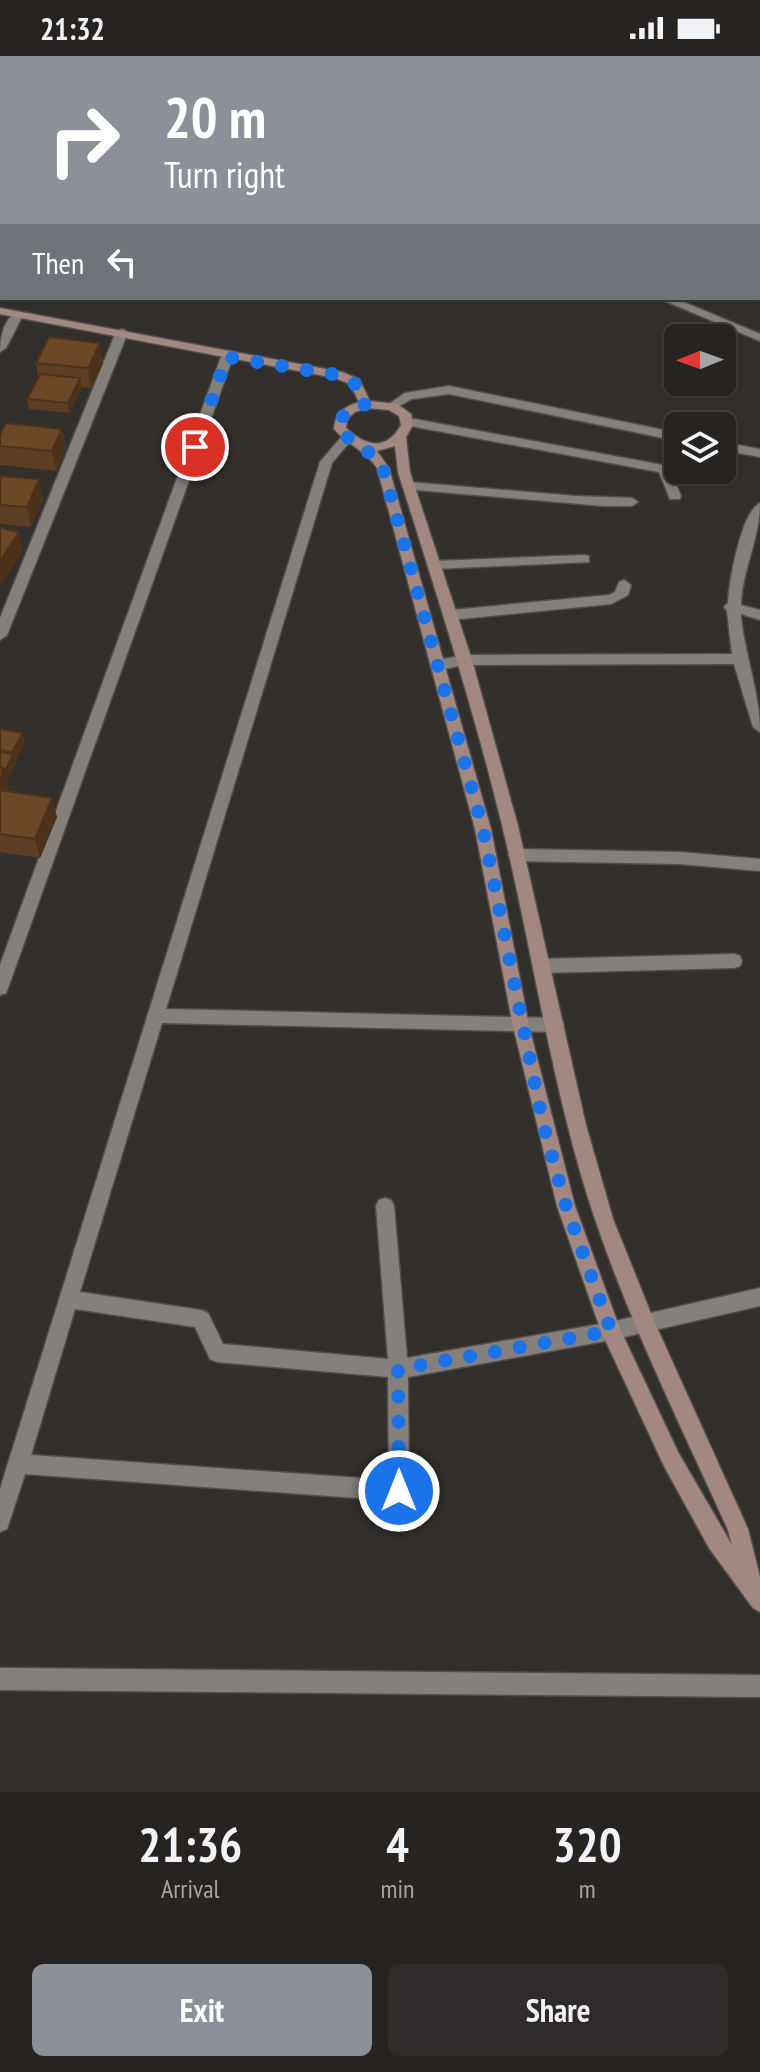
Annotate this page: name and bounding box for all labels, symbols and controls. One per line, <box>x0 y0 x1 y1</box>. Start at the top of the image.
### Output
text: 21:32 <box>40 9 105 48</box>
text: 20 m <box>164 81 266 153</box>
icon: right <box>32 88 136 192</box>
text: Turn right <box>164 151 285 198</box>
icon: left <box>100 240 144 284</box>
text: Then <box>32 243 84 282</box>
north arrow <box>664 324 736 396</box>
map controls <box>664 324 736 484</box>
button: layers <box>664 412 736 484</box>
pin <box>161 413 229 481</box>
icon: arrive <box>173 425 217 469</box>
position arrow <box>357 1449 441 1533</box>
text: 21:36 <box>138 1813 242 1875</box>
text: 4 <box>386 1813 409 1875</box>
text: 320 <box>553 1813 622 1875</box>
text: Arrival <box>161 1872 220 1905</box>
text: min <box>380 1872 414 1905</box>
text: m <box>579 1872 596 1905</box>
button: Exit <box>32 1964 372 2056</box>
button: Share <box>388 1964 728 2056</box>

